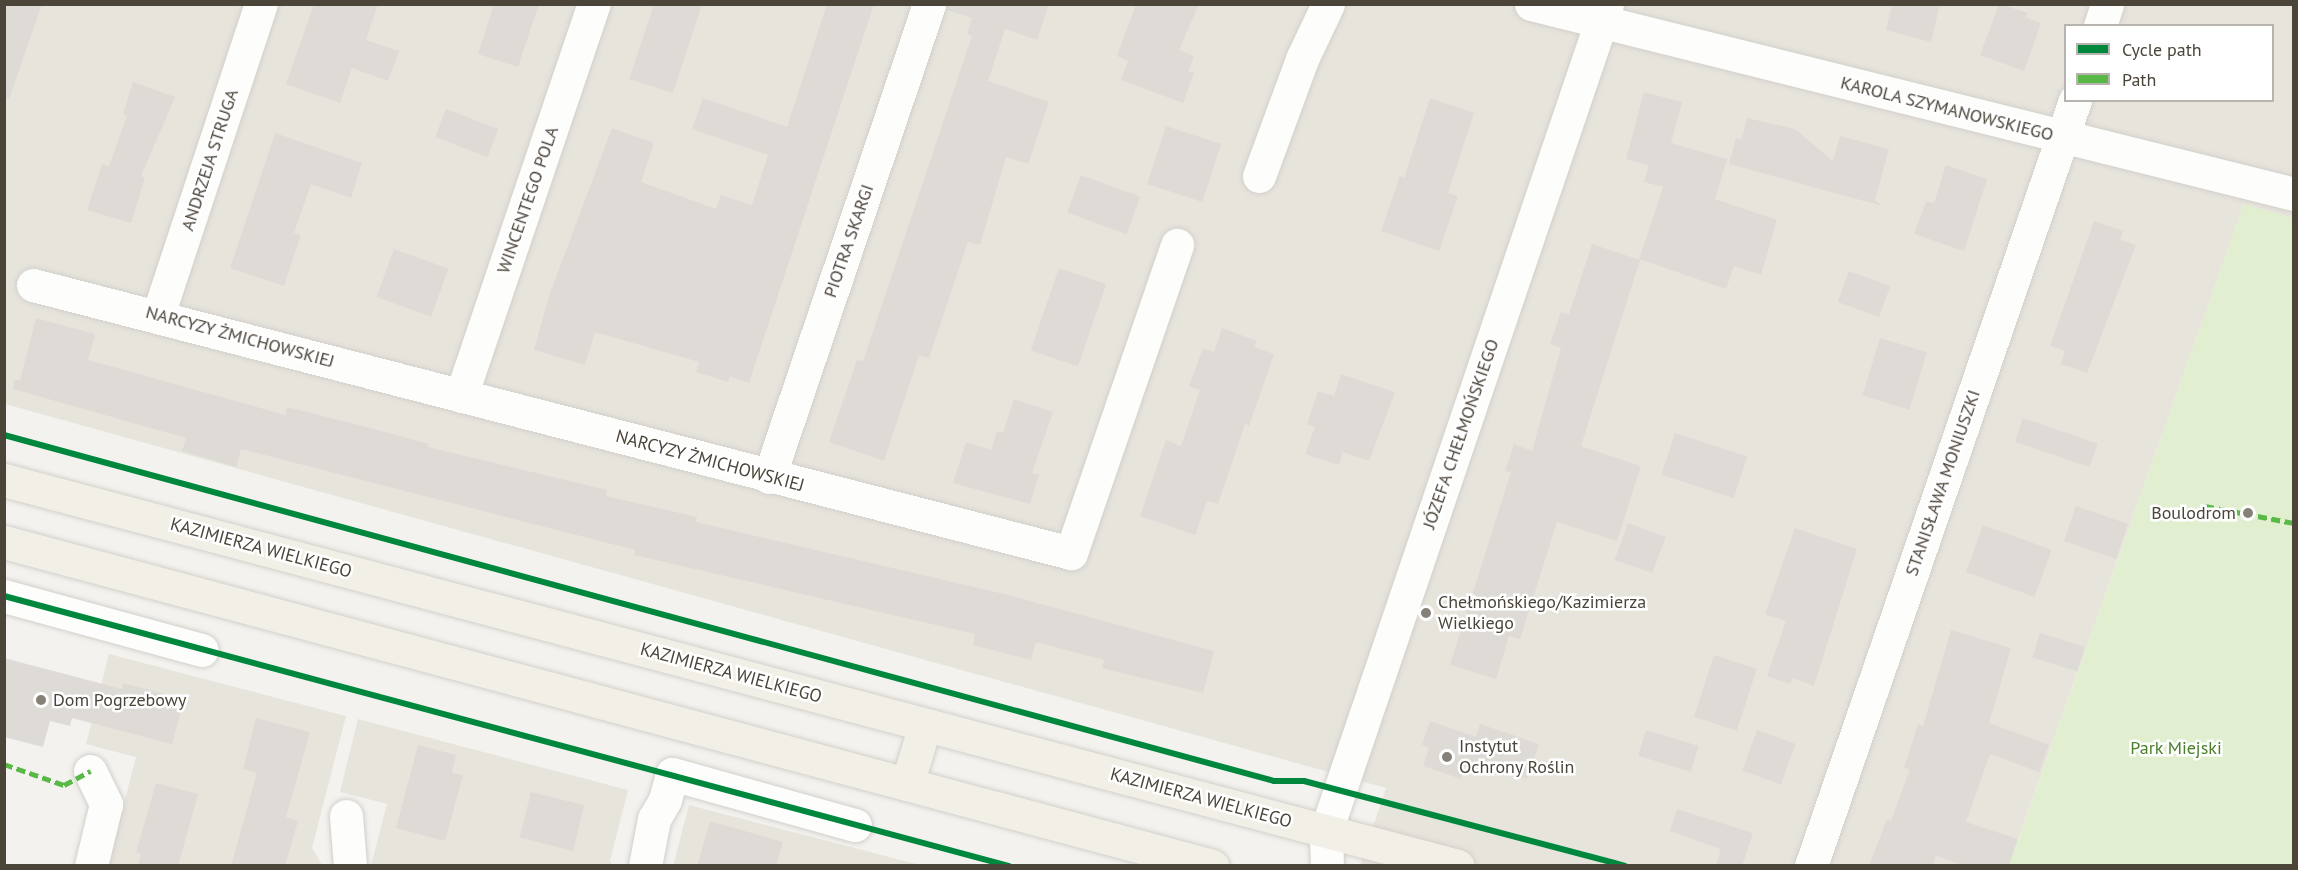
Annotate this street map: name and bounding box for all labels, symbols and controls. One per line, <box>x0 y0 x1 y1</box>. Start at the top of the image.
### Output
legend <box>2064 24 2274 102</box>
text: Cycle path <box>2122 38 2202 61</box>
text: Path <box>2122 68 2156 91</box>
street label: KAROLA SZYMANOWSKIEGO <box>1838 72 2056 146</box>
street label: ANDRZEJA STRUGA <box>177 86 243 234</box>
street label: WINCENTEGO POLA <box>493 124 563 276</box>
street label: PIOTRA SKARGI <box>819 181 879 301</box>
street label: NARCYZY ŻMICHOWSKIEJ <box>143 301 337 373</box>
street label: JÓZEFA CHEŁMOŃSKIEGO <box>1418 336 1504 532</box>
street label: STANISŁAWA MONIUSZKI <box>1901 387 1985 579</box>
street label: NARCYZY ŻMICHOWSKIEJ <box>613 425 807 497</box>
place label: Boulodrom <box>2151 502 2236 524</box>
marker: Boulodrom <box>2241 506 2255 520</box>
street label: KAZIMIERZA WIELKIEGO <box>167 513 355 583</box>
place label: Chełmońskiego/Kazimierza Wielkiego <box>1438 592 1646 634</box>
marker: Chełmońskiego/Kazimierza Wielkiego <box>1419 606 1433 620</box>
street label: KAZIMIERZA WIELKIEGO <box>637 638 825 708</box>
place label: Dom Pogrzebowy <box>53 689 186 711</box>
marker: Dom Pogrzebowy <box>34 693 48 707</box>
place label: Instytut Ochrony Roślin <box>1459 736 1575 778</box>
park label: Park Miejski <box>2130 737 2222 759</box>
marker: Instytut Ochrony Roślin <box>1440 750 1454 764</box>
street label: KAZIMIERZA WIELKIEGO <box>1107 763 1295 833</box>

